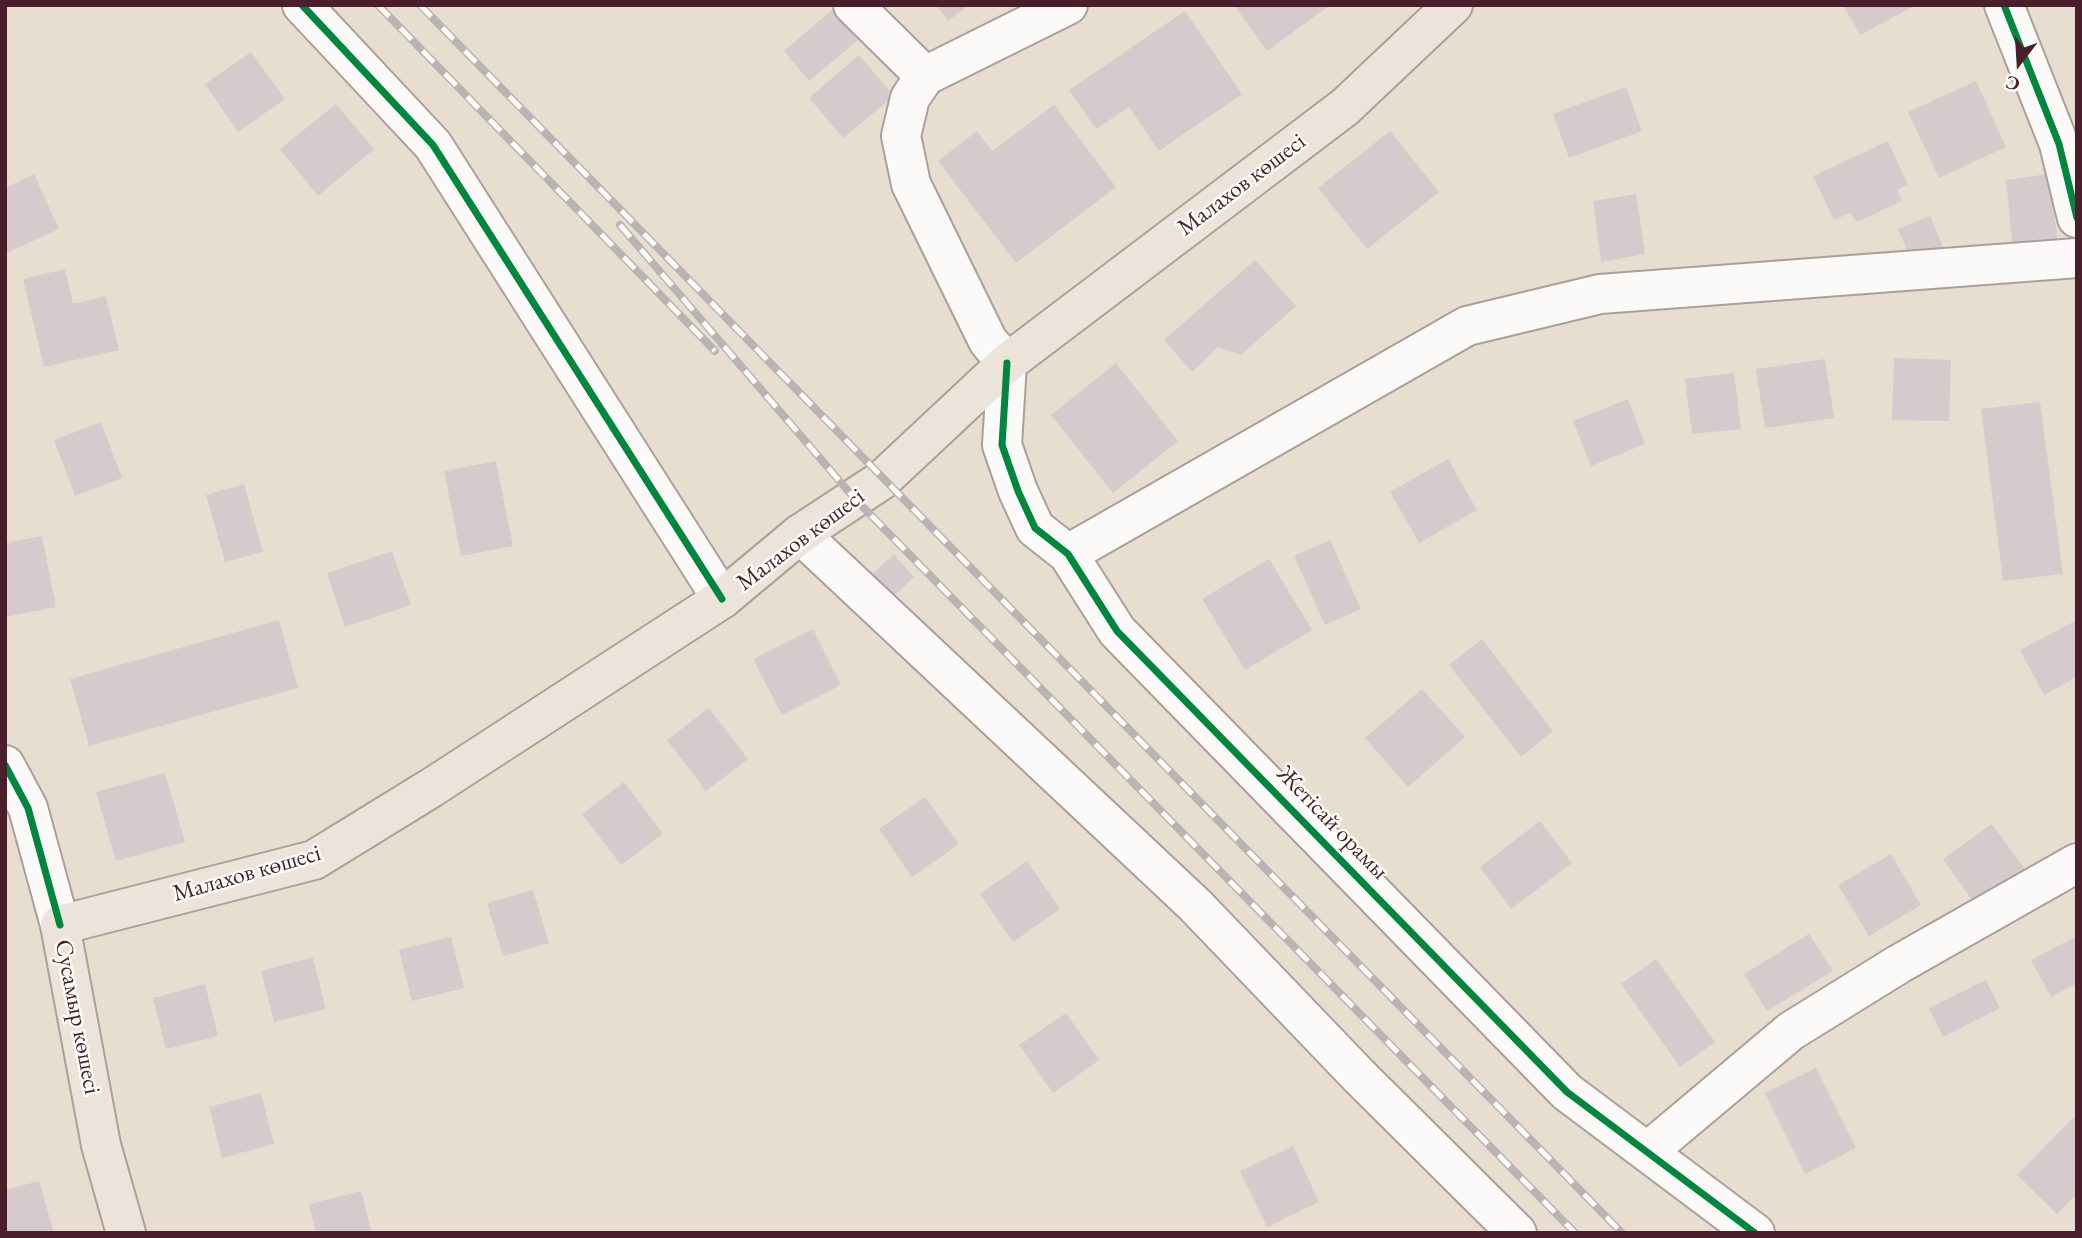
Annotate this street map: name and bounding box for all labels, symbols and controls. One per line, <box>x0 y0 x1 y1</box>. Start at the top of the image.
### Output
north arrow <box>1984 28 2054 98</box>
text: С <box>2003 70 2023 97</box>
street label: Малахов көшесі <box>1172 128 1312 242</box>
street label: Малахов көшесі <box>731 483 871 597</box>
street label: Жетісай орамы <box>1270 760 1394 886</box>
street label: Малахов көшесі <box>170 839 324 909</box>
street label: Сусамыр көшесі <box>48 937 106 1097</box>

